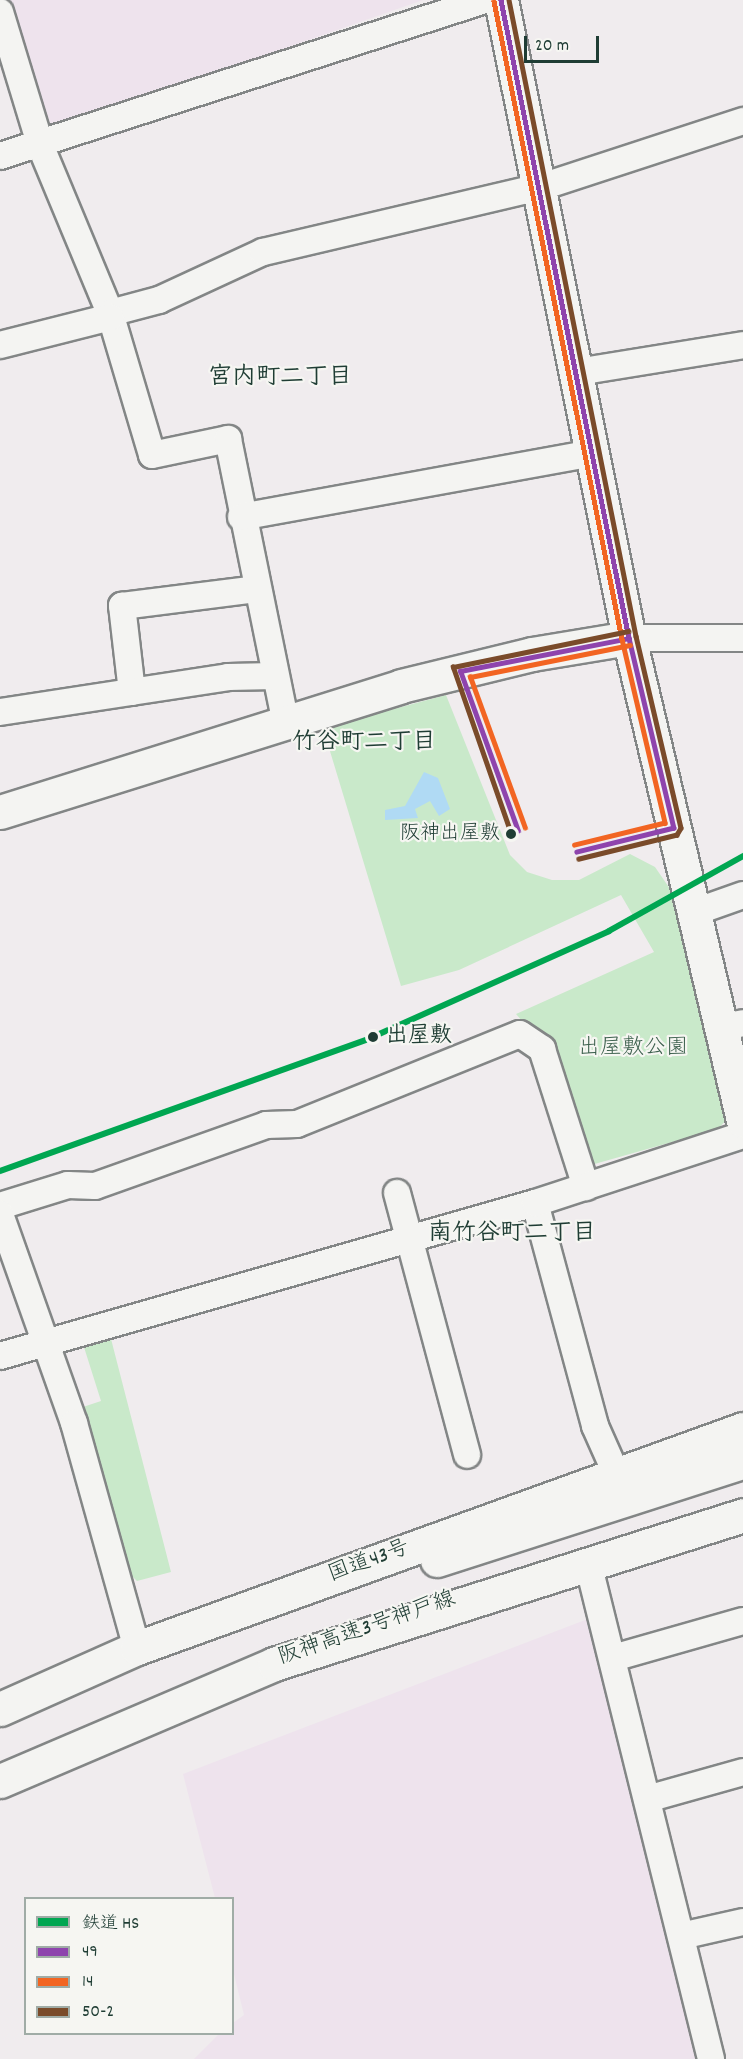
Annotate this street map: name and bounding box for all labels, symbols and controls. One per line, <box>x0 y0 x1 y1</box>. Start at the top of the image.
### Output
scale bar <box>527 24 602 62</box>
text: 20 m <box>535 34 569 59</box>
district label: 宮内町二丁目 <box>208 365 352 393</box>
district label: 竹谷町二丁目 <box>292 730 436 758</box>
place label: 阪神出屋敷 <box>400 822 500 846</box>
marker: 阪神出屋敷 <box>505 828 517 840</box>
place label: 出屋敷 <box>386 1024 452 1050</box>
marker: 出屋敷 <box>364 1028 382 1046</box>
park label: 出屋敷公園 <box>578 1036 688 1062</box>
district label: 南竹谷町二丁目 <box>428 1221 596 1249</box>
street label: 国道43号 <box>325 1535 413 1589</box>
street label: 阪神高速3号神戸線 <box>275 1586 459 1672</box>
legend <box>24 1897 234 2035</box>
text: 鉄道 HS <box>82 1912 139 1937</box>
text: 49 <box>82 1940 98 1965</box>
text: 14 <box>82 1970 93 1995</box>
text: 50-2 <box>82 2000 114 2025</box>

